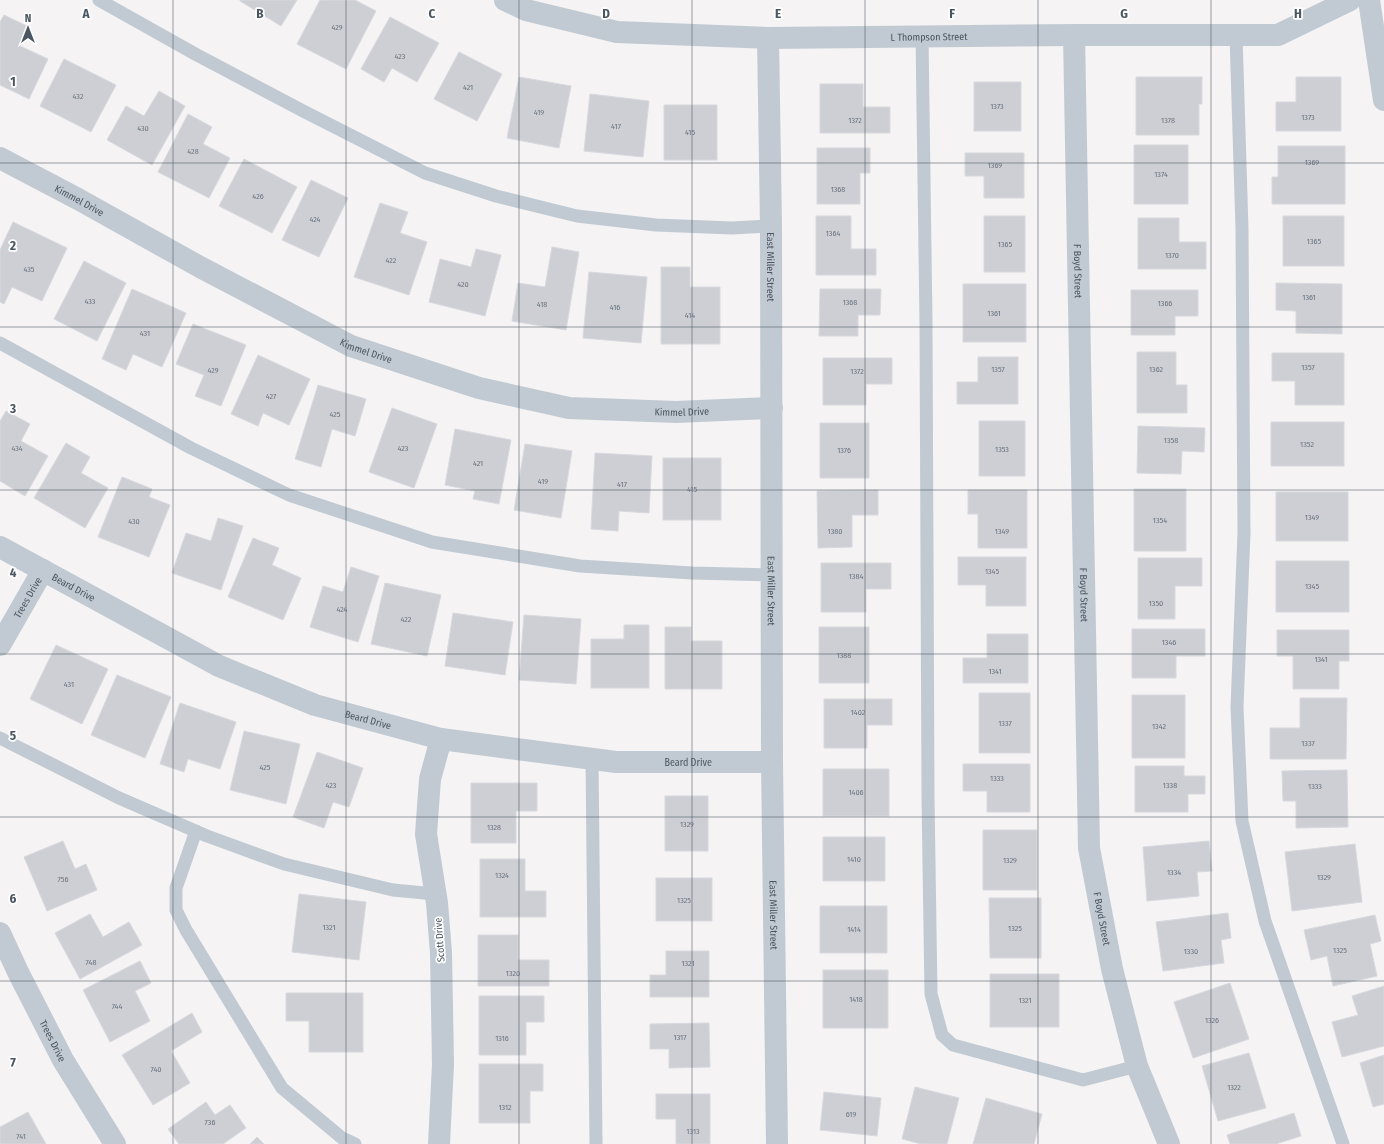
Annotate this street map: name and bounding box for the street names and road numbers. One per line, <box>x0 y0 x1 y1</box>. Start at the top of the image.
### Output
street label: L Thompson Street <box>891 31 968 44</box>
street label: Kimmel Drive <box>52 183 106 219</box>
street label: East Miller Street <box>764 232 776 303</box>
street label: F Boyd Street <box>1071 244 1084 299</box>
street label: Kimmel Drive <box>338 336 393 366</box>
street label: Kimmel Drive <box>654 406 709 419</box>
street label: East Miller Street <box>765 556 777 627</box>
street label: F Boyd Street <box>1077 568 1090 623</box>
street label: Beard Drive <box>50 571 97 605</box>
street label: Trees Drive <box>12 575 45 620</box>
street label: Beard Drive <box>344 708 392 732</box>
street label: Beard Drive <box>664 757 712 769</box>
street label: East Miller Street <box>767 880 779 951</box>
street label: F Boyd Street <box>1090 891 1113 947</box>
street label: Scott Drive <box>432 917 448 962</box>
street label: Trees Drive <box>37 1018 68 1064</box>

